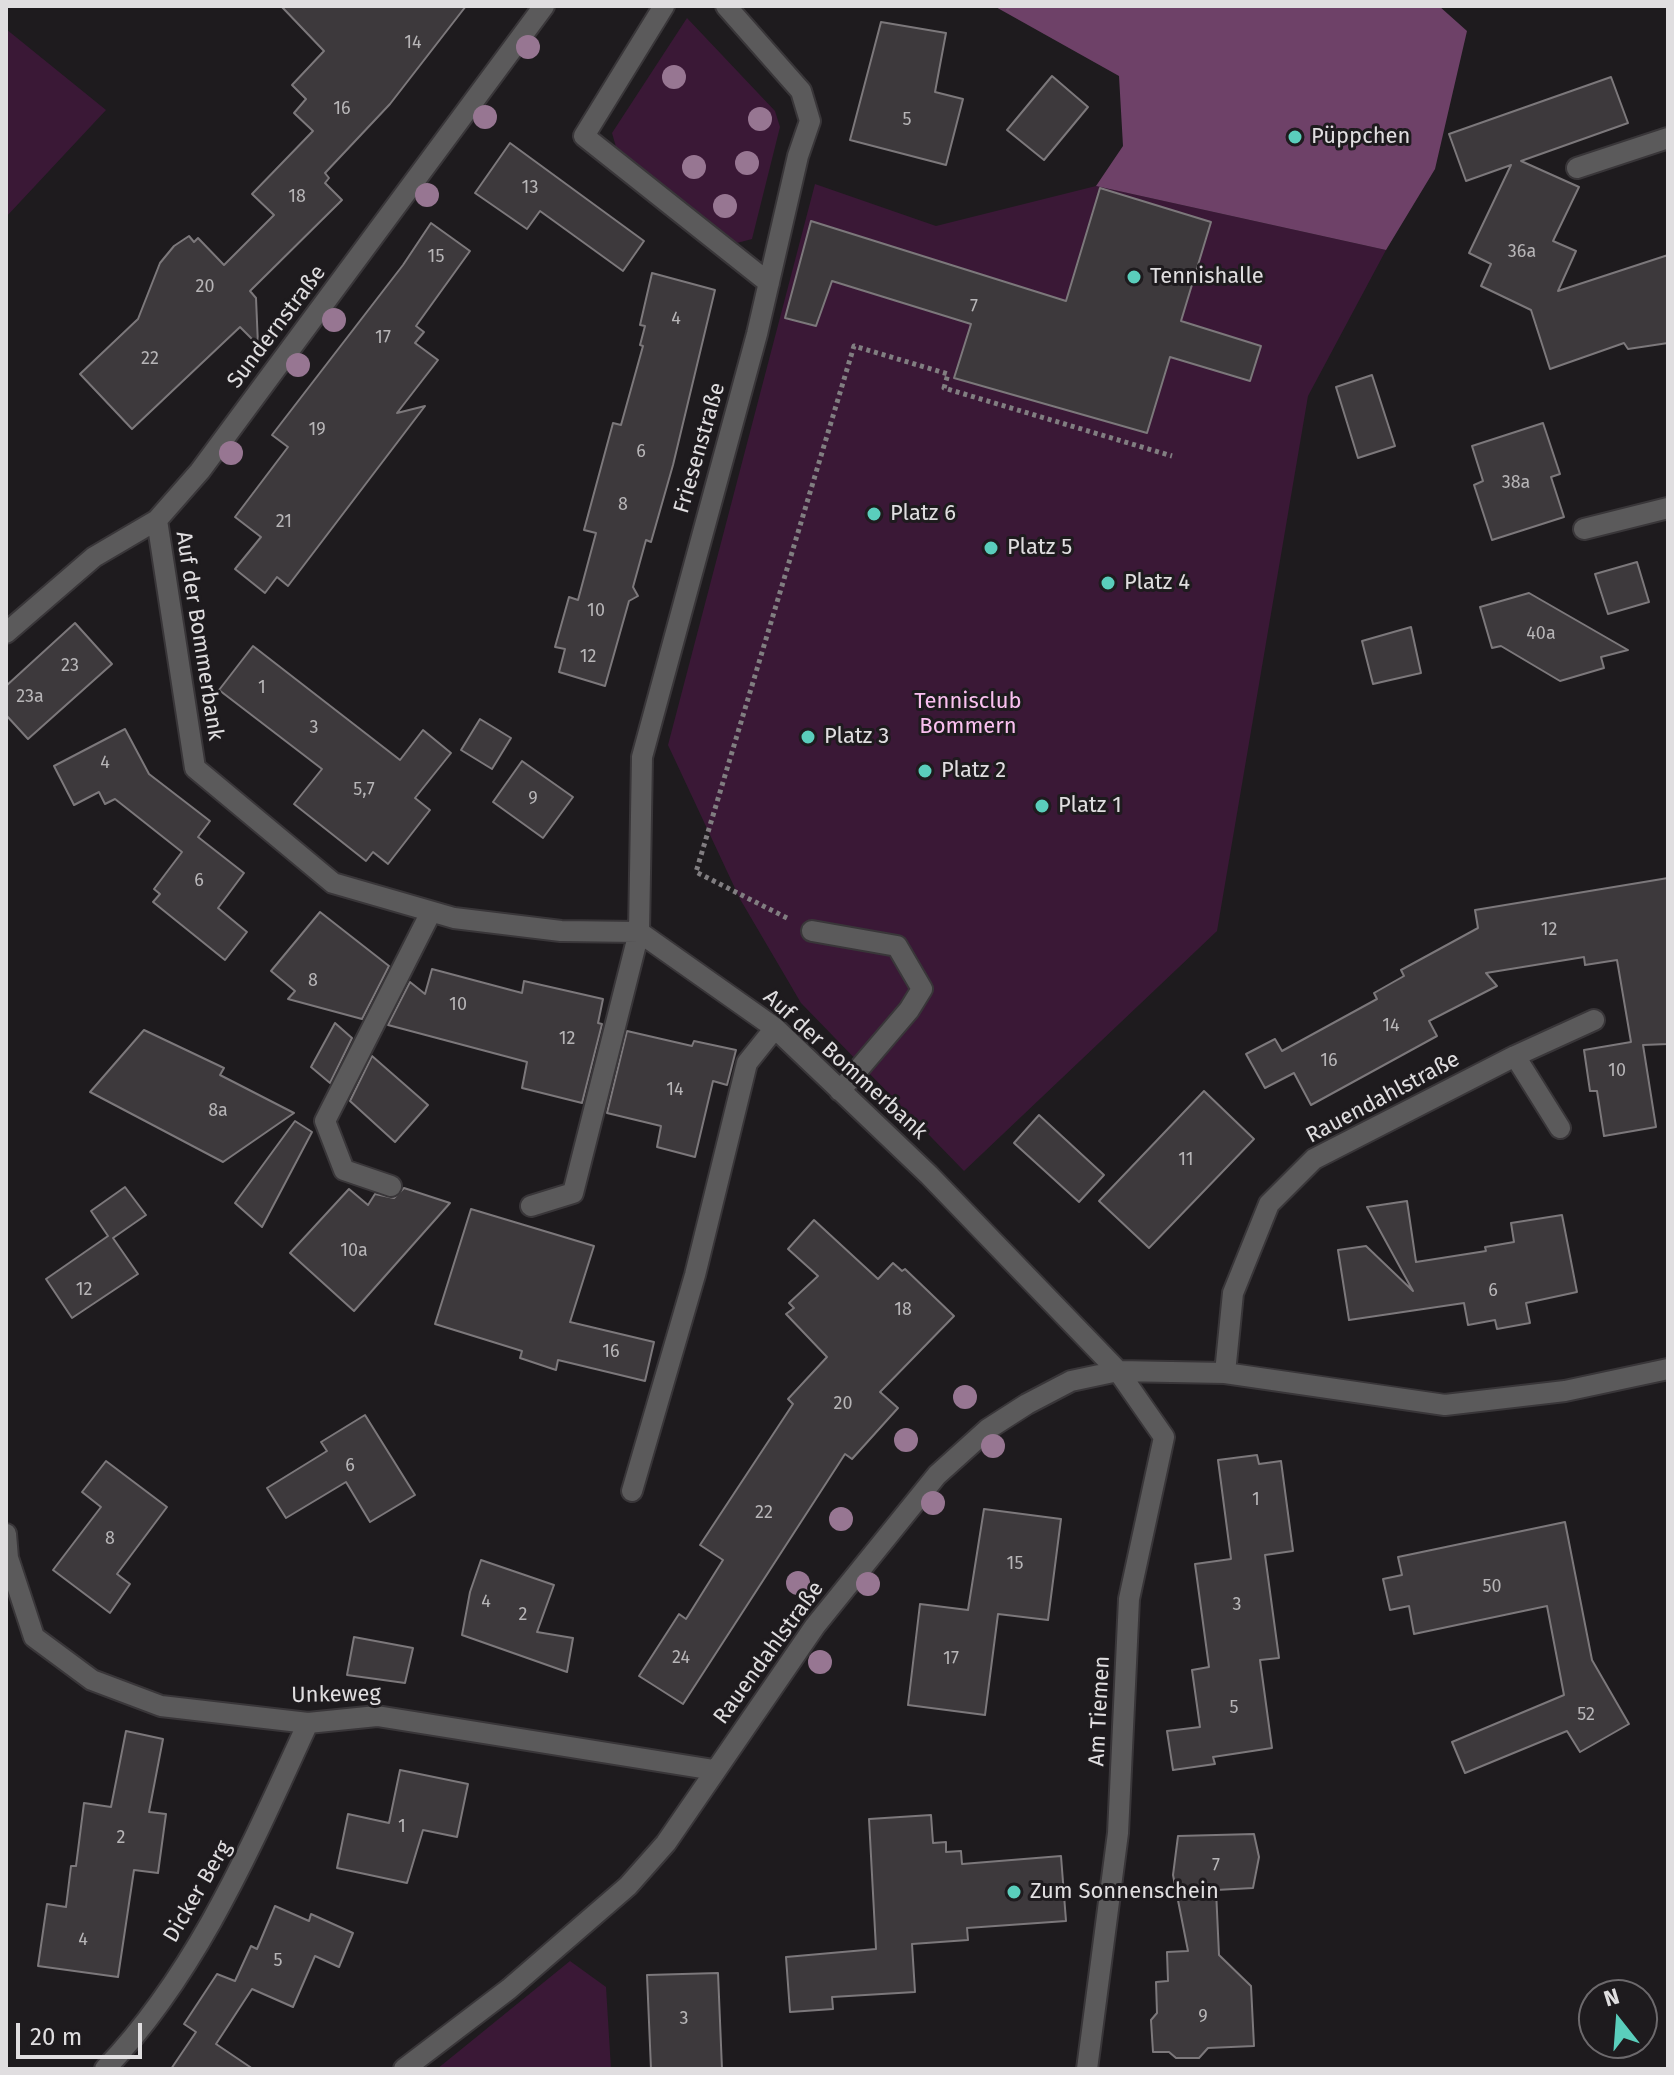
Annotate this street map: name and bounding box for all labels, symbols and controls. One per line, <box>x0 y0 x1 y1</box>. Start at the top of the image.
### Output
house number: 14 <box>404 32 422 54</box>
house number: 16 <box>333 98 351 120</box>
house number: 5 <box>902 109 912 131</box>
place label: Püppchen <box>1311 124 1410 150</box>
marker: Püppchen <box>1286 128 1304 146</box>
house number: 13 <box>522 177 538 199</box>
house number: 18 <box>288 186 306 208</box>
house number: 36a <box>1508 241 1536 263</box>
house number: 15 <box>428 246 444 268</box>
street label: Sundernstraße <box>222 260 332 394</box>
place label: Tennishalle <box>1150 264 1264 290</box>
marker: Tennishalle <box>1125 268 1143 286</box>
house number: 20 <box>196 276 214 298</box>
house number: 7 <box>970 296 978 318</box>
house number: 4 <box>671 308 681 330</box>
house number: 17 <box>375 327 391 349</box>
house number: 22 <box>141 348 159 370</box>
street label: Friesenstraße <box>669 380 731 516</box>
house number: 19 <box>308 419 326 441</box>
house number: 6 <box>636 441 646 463</box>
house number: 38a <box>1502 472 1530 494</box>
house number: 8 <box>618 494 628 516</box>
place label: Platz 6 <box>890 501 956 527</box>
marker: Platz 6 <box>865 505 883 523</box>
house number: 21 <box>276 511 292 533</box>
street label: Auf der Bommerbank <box>169 530 229 742</box>
place label: Platz 5 <box>1007 535 1072 561</box>
marker: Platz 5 <box>982 539 1000 557</box>
place label: Platz 4 <box>1124 570 1190 596</box>
marker: Platz 4 <box>1099 574 1117 592</box>
house number: 10 <box>587 600 605 622</box>
house number: 40a <box>1526 623 1556 645</box>
house number: 12 <box>580 646 596 668</box>
house number: 23 <box>61 655 79 677</box>
house number: 1 <box>258 677 266 699</box>
house number: 23a <box>16 686 44 708</box>
park label: Tennisclub Bommern <box>914 689 1022 740</box>
house number: 3 <box>310 717 318 739</box>
place label: Platz 3 <box>824 724 889 750</box>
marker: Platz 3 <box>799 728 817 746</box>
house number: 4 <box>100 752 110 774</box>
place label: Platz 2 <box>941 758 1006 784</box>
marker: Platz 2 <box>916 762 934 780</box>
house number: 5,7 <box>353 779 375 801</box>
house number: 9 <box>528 788 538 810</box>
place label: Platz 1 <box>1058 793 1122 819</box>
marker: Platz 1 <box>1033 797 1051 815</box>
house number: 6 <box>194 870 204 892</box>
house number: 12 <box>1541 919 1557 941</box>
house number: 8 <box>308 970 318 992</box>
street label: Auf der Bommerbank <box>758 984 932 1146</box>
house number: 10 <box>449 994 467 1016</box>
house number: 14 <box>1382 1015 1400 1037</box>
house number: 12 <box>559 1028 575 1050</box>
street label: Rauendahlstraße <box>1302 1046 1464 1150</box>
house number: 16 <box>1320 1050 1338 1072</box>
house number: 10 <box>1608 1060 1626 1082</box>
house number: 14 <box>666 1079 684 1101</box>
house number: 8a <box>208 1100 228 1122</box>
house number: 11 <box>1178 1149 1194 1171</box>
house number: 10a <box>340 1240 368 1262</box>
house number: 12 <box>76 1279 92 1301</box>
house number: 6 <box>1488 1280 1498 1302</box>
house number: 18 <box>894 1299 912 1321</box>
house number: 16 <box>602 1341 620 1363</box>
house number: 20 <box>834 1393 852 1415</box>
house number: 6 <box>345 1455 355 1477</box>
house number: 1 <box>1252 1489 1260 1511</box>
house number: 22 <box>755 1502 773 1524</box>
house number: 8 <box>105 1528 115 1550</box>
house number: 15 <box>1007 1553 1023 1575</box>
street label: Rauendahlstraße <box>708 1576 830 1730</box>
house number: 50 <box>1482 1576 1502 1598</box>
house number: 4 <box>481 1591 491 1613</box>
house number: 3 <box>1233 1594 1241 1616</box>
house number: 2 <box>519 1604 527 1626</box>
house number: 24 <box>672 1647 690 1669</box>
house number: 17 <box>943 1648 959 1670</box>
street label: Am Tiemen <box>1084 1655 1116 1767</box>
street label: Unkeweg <box>291 1681 381 1709</box>
house number: 5 <box>1229 1697 1239 1719</box>
house number: 52 <box>1577 1704 1595 1726</box>
house number: 1 <box>398 1816 406 1838</box>
house number: 2 <box>117 1827 125 1849</box>
street label: Dicker Berg <box>158 1836 238 1948</box>
house number: 7 <box>1212 1855 1220 1877</box>
place label: Zum Sonnenschein <box>1030 1879 1219 1905</box>
marker: Zum Sonnenschein <box>1005 1883 1023 1901</box>
house number: 4 <box>78 1929 88 1951</box>
house number: 5 <box>273 1950 283 1972</box>
north arrow <box>1578 1979 1658 2059</box>
text: N <box>1600 1982 1622 2013</box>
house number: 9 <box>1198 2006 1208 2028</box>
scale bar <box>20 2007 146 2057</box>
house number: 3 <box>680 2008 688 2030</box>
text: 20 m <box>30 2023 82 2051</box>

